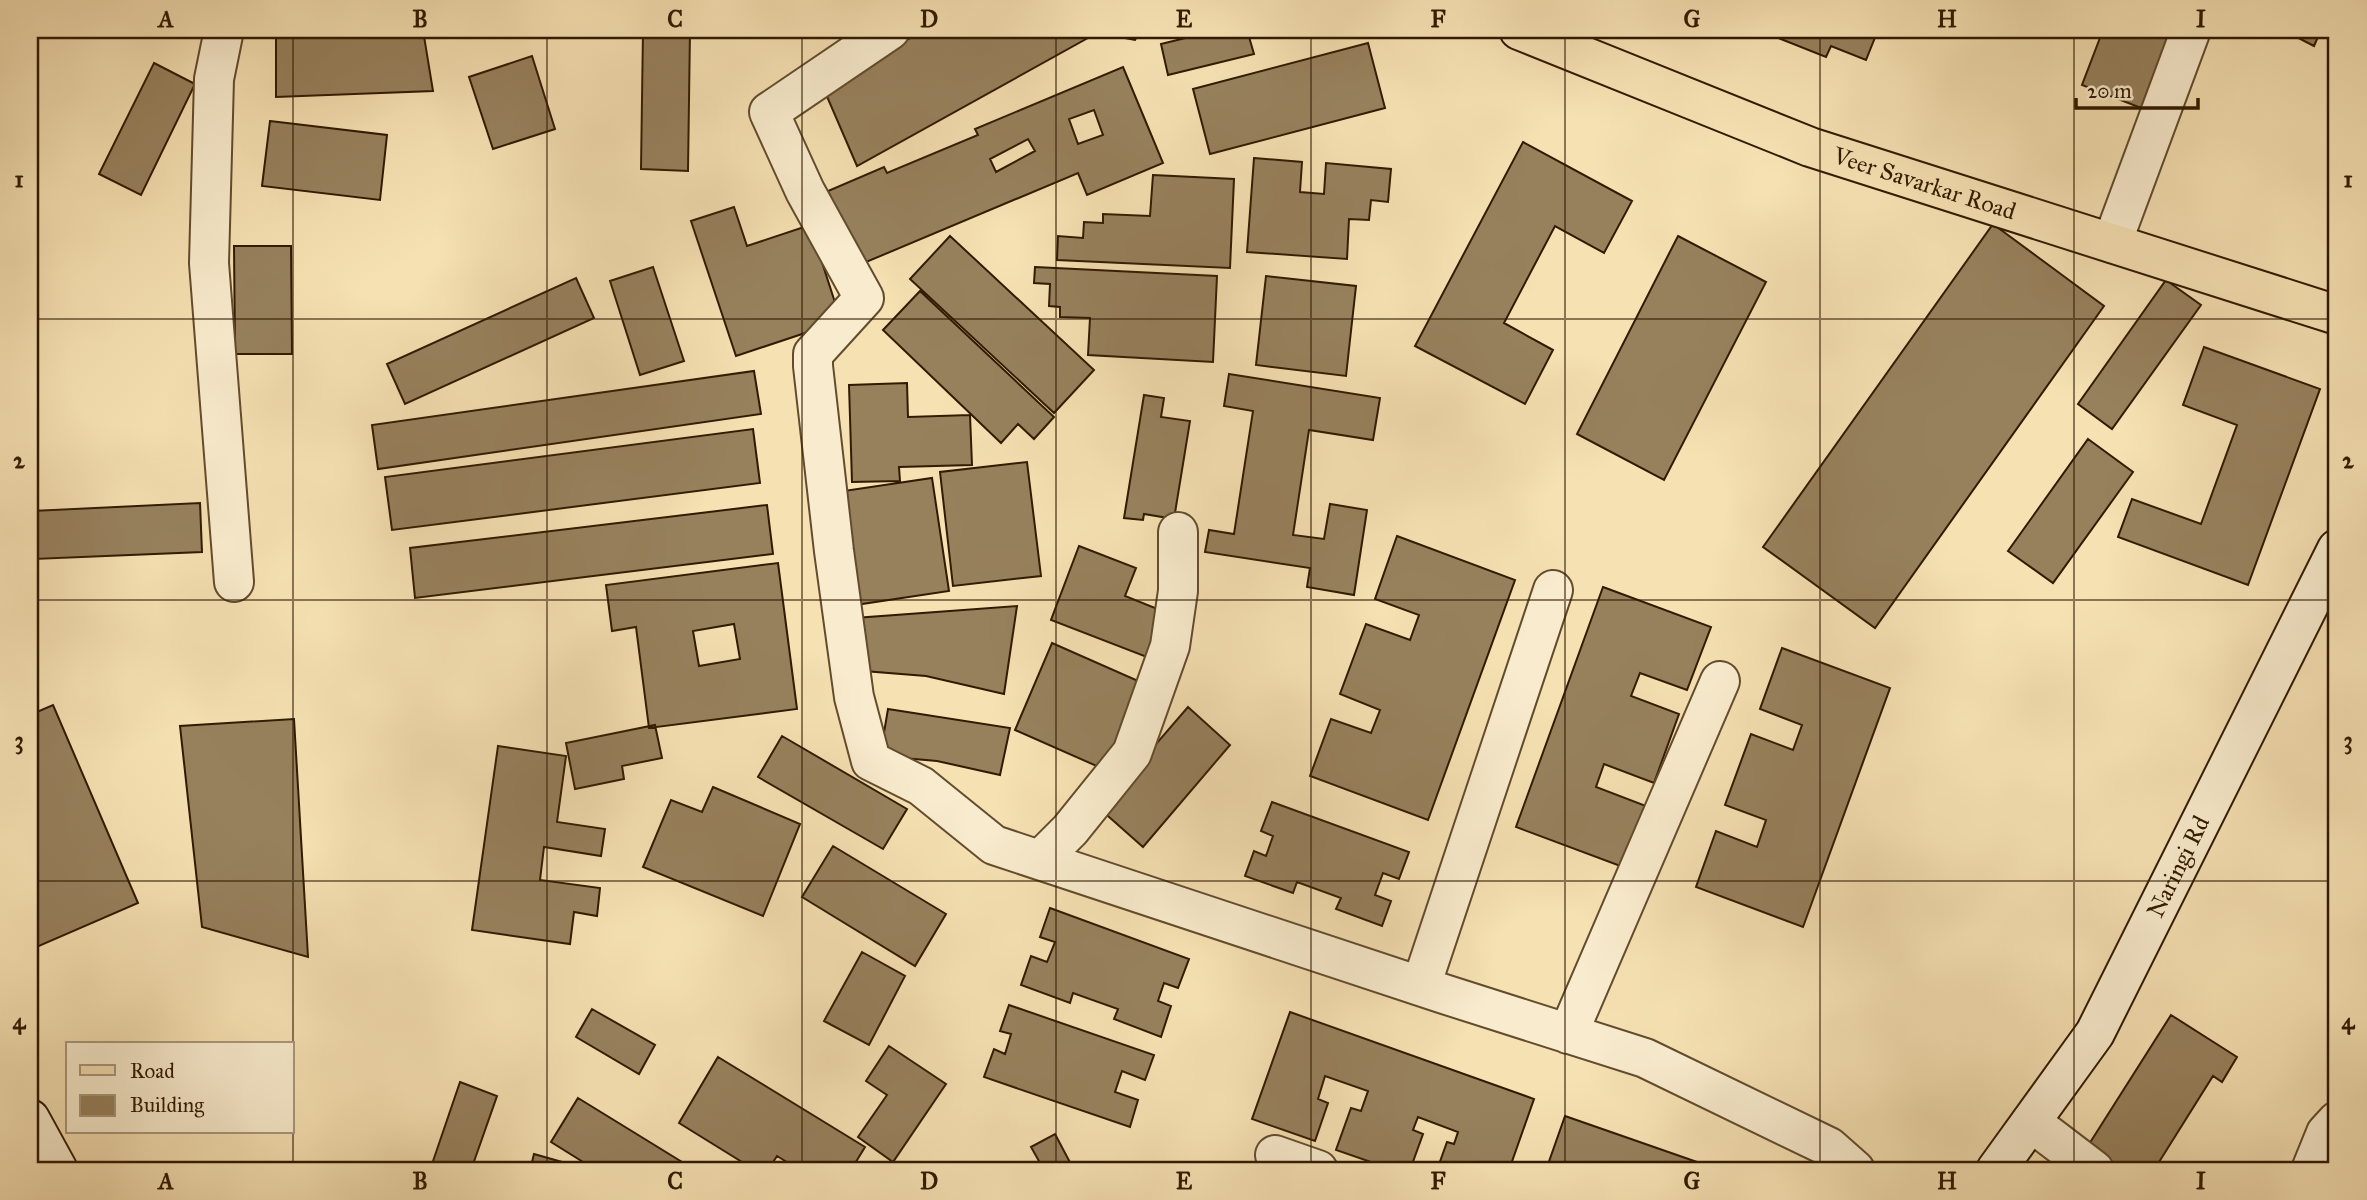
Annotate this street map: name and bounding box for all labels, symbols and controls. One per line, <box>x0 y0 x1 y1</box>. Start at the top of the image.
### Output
text: A <box>156 5 174 33</box>
text: B <box>412 5 428 33</box>
text: C <box>667 5 683 33</box>
text: D <box>920 5 938 33</box>
text: E <box>1176 5 1193 33</box>
text: F <box>1430 5 1446 33</box>
text: G <box>1684 5 1701 33</box>
text: H <box>1937 5 1957 33</box>
text: I <box>2196 5 2206 33</box>
scale bar <box>2076 66 2199 110</box>
text: 20 m <box>2087 78 2132 104</box>
street label: Veer Savarkar Road <box>1829 140 2020 227</box>
text: 1 <box>14 165 24 193</box>
text: 1 <box>2343 165 2353 193</box>
text: 2 <box>13 446 25 474</box>
text: 2 <box>2342 446 2354 474</box>
text: 3 <box>14 726 24 755</box>
text: 3 <box>2343 726 2353 755</box>
street label: Naringi Rd <box>2140 811 2216 923</box>
text: 4 <box>13 1007 27 1035</box>
text: 4 <box>2342 1007 2356 1035</box>
legend <box>66 1042 294 1134</box>
text: Road <box>130 1058 175 1084</box>
text: Building <box>130 1092 204 1118</box>
text: A <box>156 1167 174 1195</box>
text: B <box>412 1167 428 1195</box>
text: C <box>667 1167 683 1195</box>
text: D <box>920 1167 938 1195</box>
text: E <box>1176 1167 1193 1195</box>
text: F <box>1430 1167 1446 1195</box>
text: G <box>1684 1167 1701 1195</box>
text: H <box>1937 1167 1957 1195</box>
text: I <box>2196 1167 2206 1195</box>

